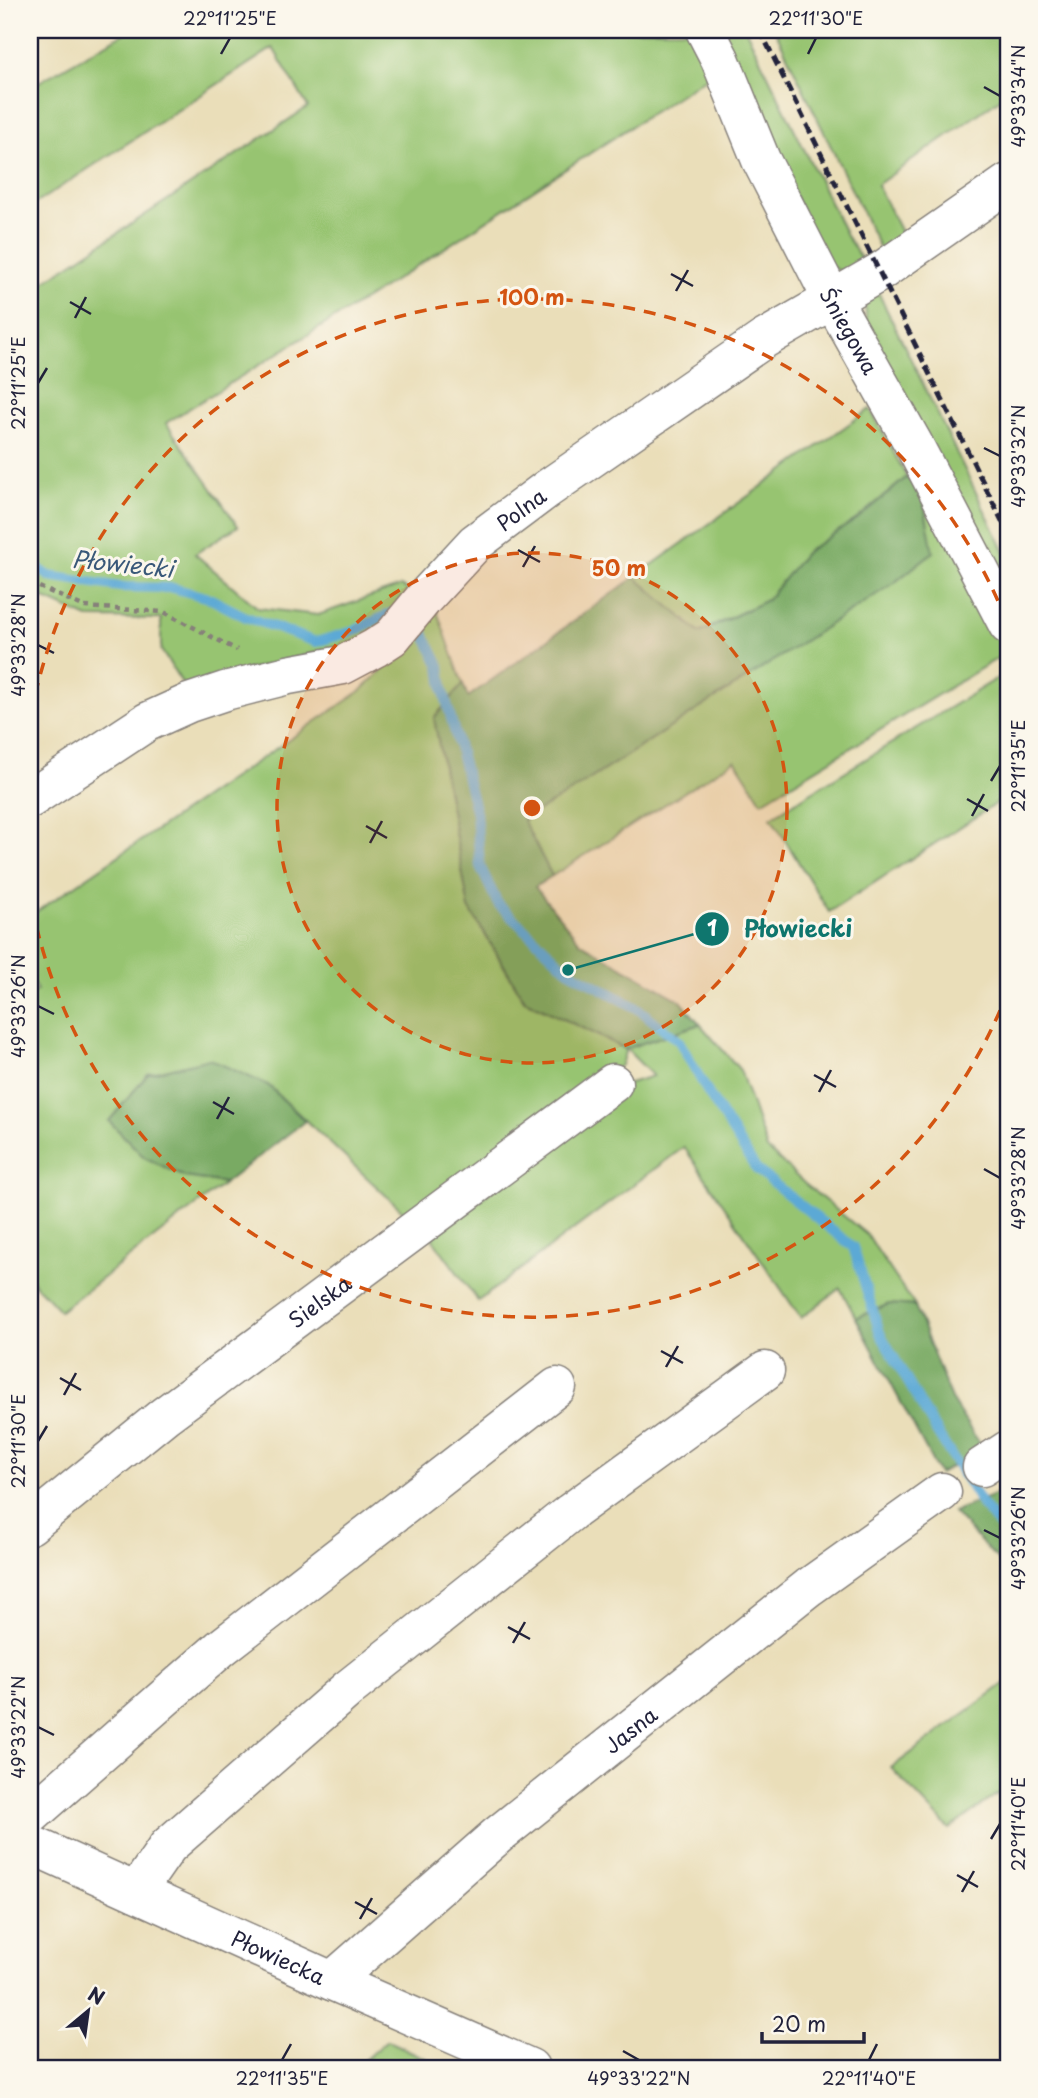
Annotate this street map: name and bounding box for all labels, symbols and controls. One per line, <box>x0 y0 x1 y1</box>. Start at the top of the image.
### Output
text: 22°11'25"E <box>183 4 277 31</box>
text: 22°11'30"E <box>769 4 863 31</box>
text: 49°33'34"N <box>1004 45 1031 147</box>
text: 100 m <box>499 280 565 312</box>
street label: Śniegowa <box>813 282 887 380</box>
text: 22°11'25"E <box>4 336 31 430</box>
text: 49°33'32"N <box>1004 404 1031 508</box>
street label: Polna <box>489 479 552 538</box>
water label: Płowiecki <box>71 540 179 586</box>
text: 50 m <box>592 551 646 583</box>
text: 49°33'28"N <box>4 593 31 697</box>
text: 22°11'35"E <box>1004 720 1031 812</box>
centre of rings <box>520 796 544 820</box>
callout: Płowiecki <box>695 907 866 951</box>
text: Płowiecki <box>744 910 852 945</box>
text: 1 <box>707 911 717 943</box>
text: 49°33'26"N <box>4 954 31 1058</box>
text: 49°33'28"N <box>1004 1126 1031 1230</box>
street label: Sielska <box>281 1267 357 1335</box>
text: 22°11'30"E <box>4 1394 31 1488</box>
text: 49°33'26"N <box>1004 1486 1031 1590</box>
text: 49°33'22"N <box>4 1675 31 1779</box>
street label: Jasna <box>596 1698 664 1761</box>
text: 22°11'40"E <box>1004 1777 1031 1871</box>
street label: Płowiecka <box>227 1922 331 1992</box>
north arrow <box>52 1976 122 2046</box>
text: N <box>83 1979 110 2011</box>
scale bar <box>762 2000 863 2044</box>
text: 20 m <box>772 2007 826 2039</box>
text: 22°11'35"E <box>236 2064 328 2091</box>
text: 49°33'22"N <box>587 2064 691 2091</box>
text: 22°11'40"E <box>822 2064 916 2091</box>

